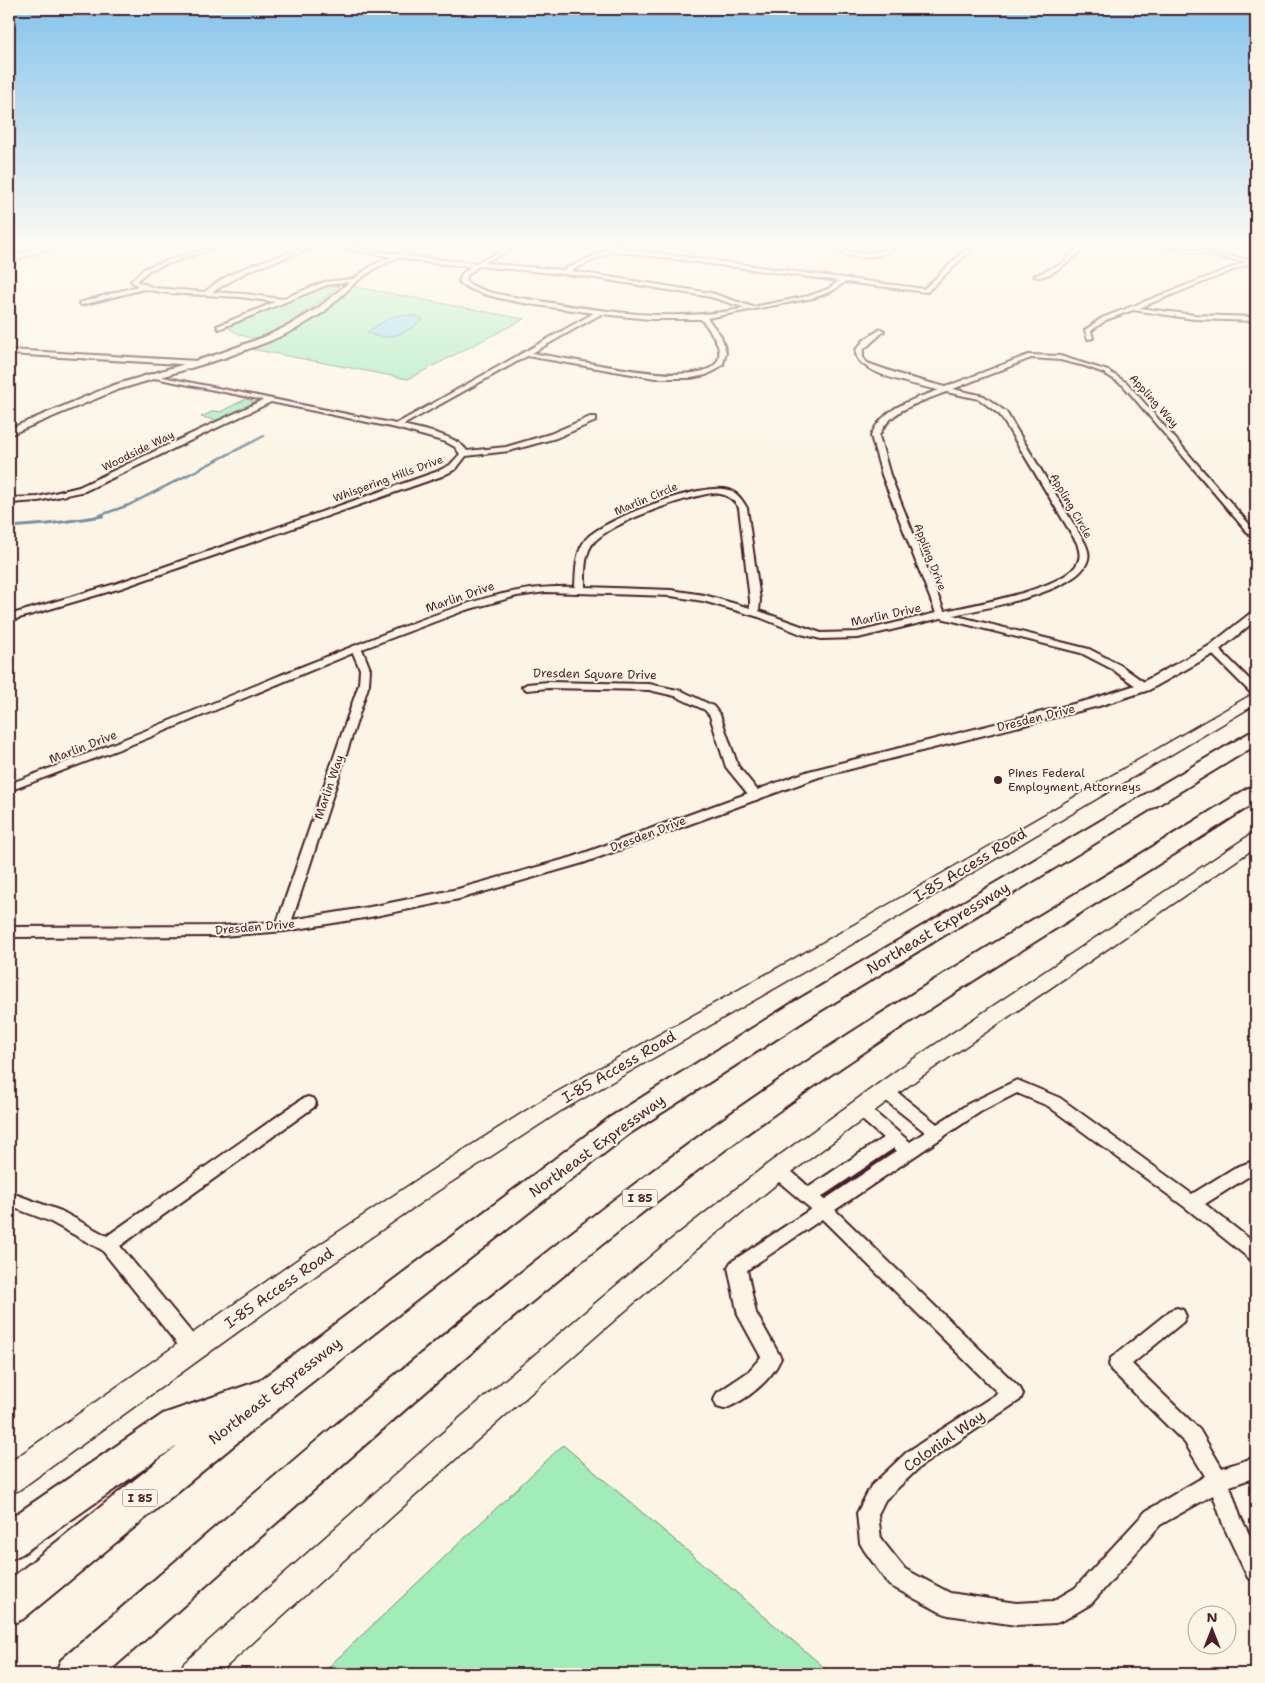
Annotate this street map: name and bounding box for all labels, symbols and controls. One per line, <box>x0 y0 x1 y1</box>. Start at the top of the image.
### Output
street label: Appling Way <box>1126 371 1182 431</box>
street label: Woodside Way <box>99 427 177 475</box>
street label: Whispering Hills Drive <box>331 452 445 506</box>
street label: Appling Circle <box>1046 471 1096 541</box>
street label: Marlin Circle <box>612 479 680 519</box>
street label: Appling Drive <box>910 521 950 593</box>
street label: Marlin Drive <box>423 578 497 616</box>
street label: Marlin Drive <box>849 600 923 630</box>
street label: Dresden Square Drive <box>533 665 657 683</box>
street label: Dresden Drive <box>995 700 1077 735</box>
street label: Marlin Drive <box>47 727 120 767</box>
street label: Marlin Way <box>310 752 348 822</box>
place label: Pines Federal Employment Attorneys <box>1008 765 1141 795</box>
marker: Pines Federal Employment Attorneys <box>992 774 1004 786</box>
street label: Dresden Drive <box>608 812 689 856</box>
street label: I-85 Access Road <box>910 823 1031 907</box>
street label: Northeast Expressway <box>863 877 1013 979</box>
street label: Dresden Drive <box>214 916 296 938</box>
street label: I-85 Access Road <box>558 1026 680 1108</box>
street label: Northeast Expressway <box>525 1090 669 1202</box>
road number: I 85 <box>622 1190 658 1206</box>
street label: I-85 Access Road <box>221 1243 338 1333</box>
street label: Northeast Expressway <box>204 1333 346 1449</box>
street label: Colonial Way <box>899 1406 989 1476</box>
road number: I 85 <box>122 1490 158 1506</box>
north arrow <box>1188 1606 1238 1656</box>
text: N <box>1206 1608 1218 1626</box>

